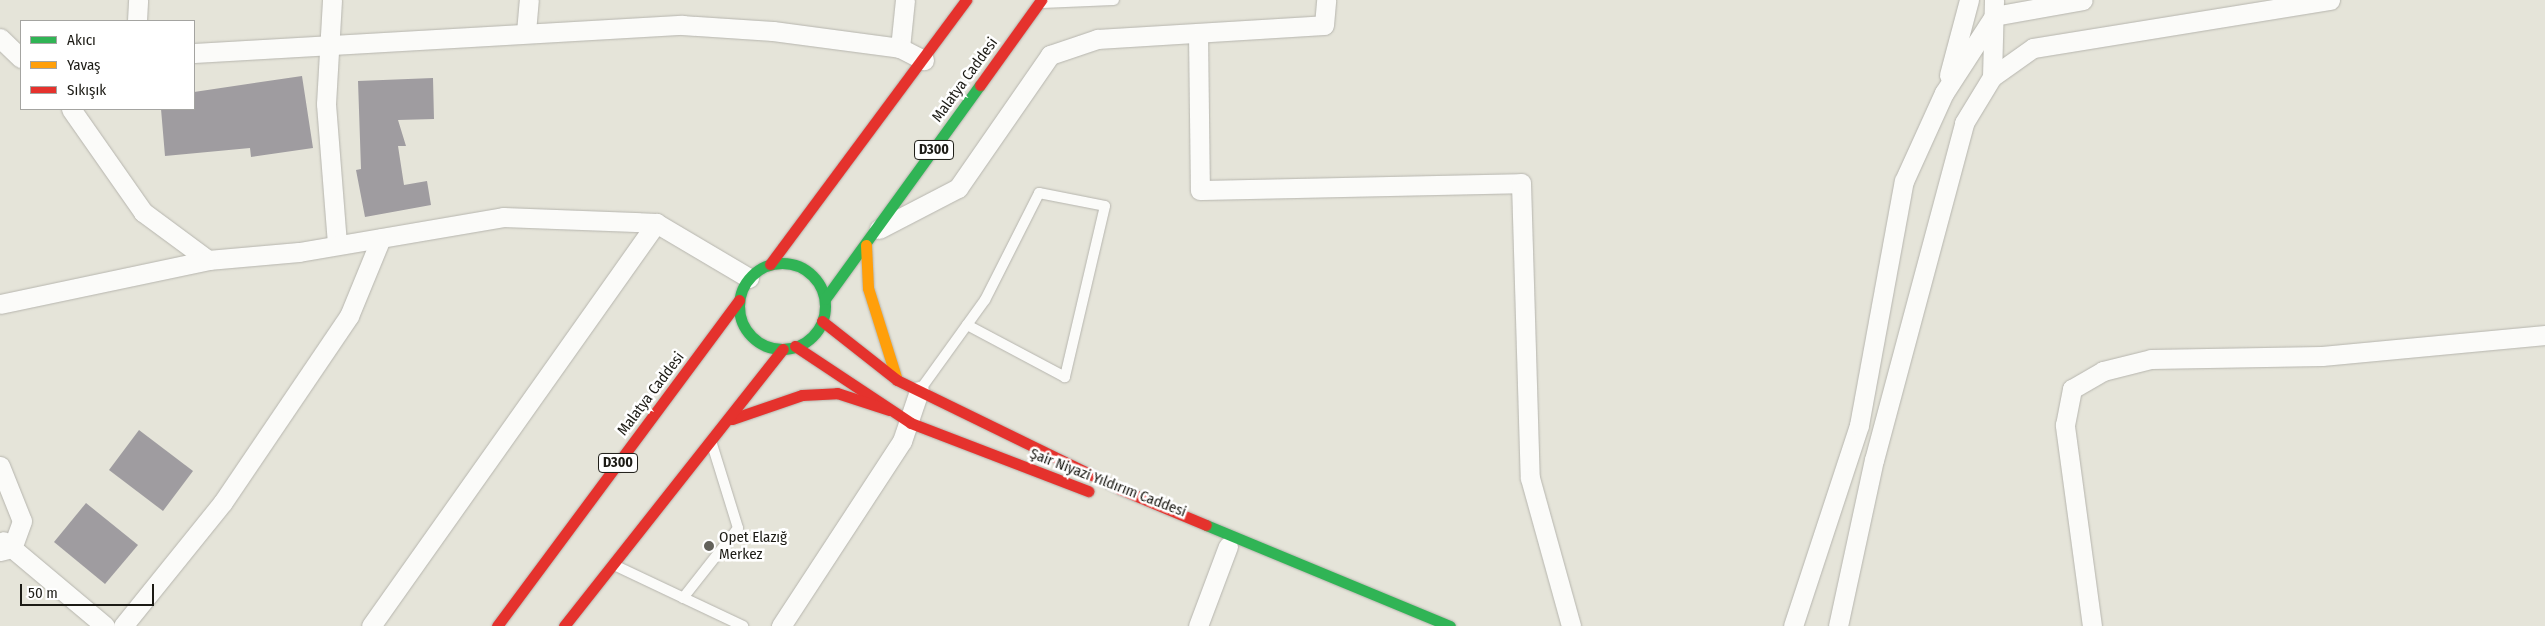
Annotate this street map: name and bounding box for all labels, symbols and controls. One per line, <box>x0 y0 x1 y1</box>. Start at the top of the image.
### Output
legend <box>20 20 195 110</box>
text: Akıcı <box>67 31 96 49</box>
street label: Malatya Caddesi <box>928 34 1002 126</box>
text: Yavaş <box>67 56 101 74</box>
text: Sıkışık <box>67 81 106 99</box>
road number: D300 <box>914 138 954 162</box>
street label: Malatya Caddesi <box>614 349 688 439</box>
street label: Şair Niyazi Yıldırım Caddesi <box>1027 445 1189 521</box>
road number: D300 <box>598 452 638 474</box>
place label: Opet Elazığ Merkez <box>719 528 787 563</box>
marker: Opet Elazığ Merkez <box>703 540 715 552</box>
scale bar <box>22 574 156 606</box>
text: 50 m <box>28 584 58 602</box>

